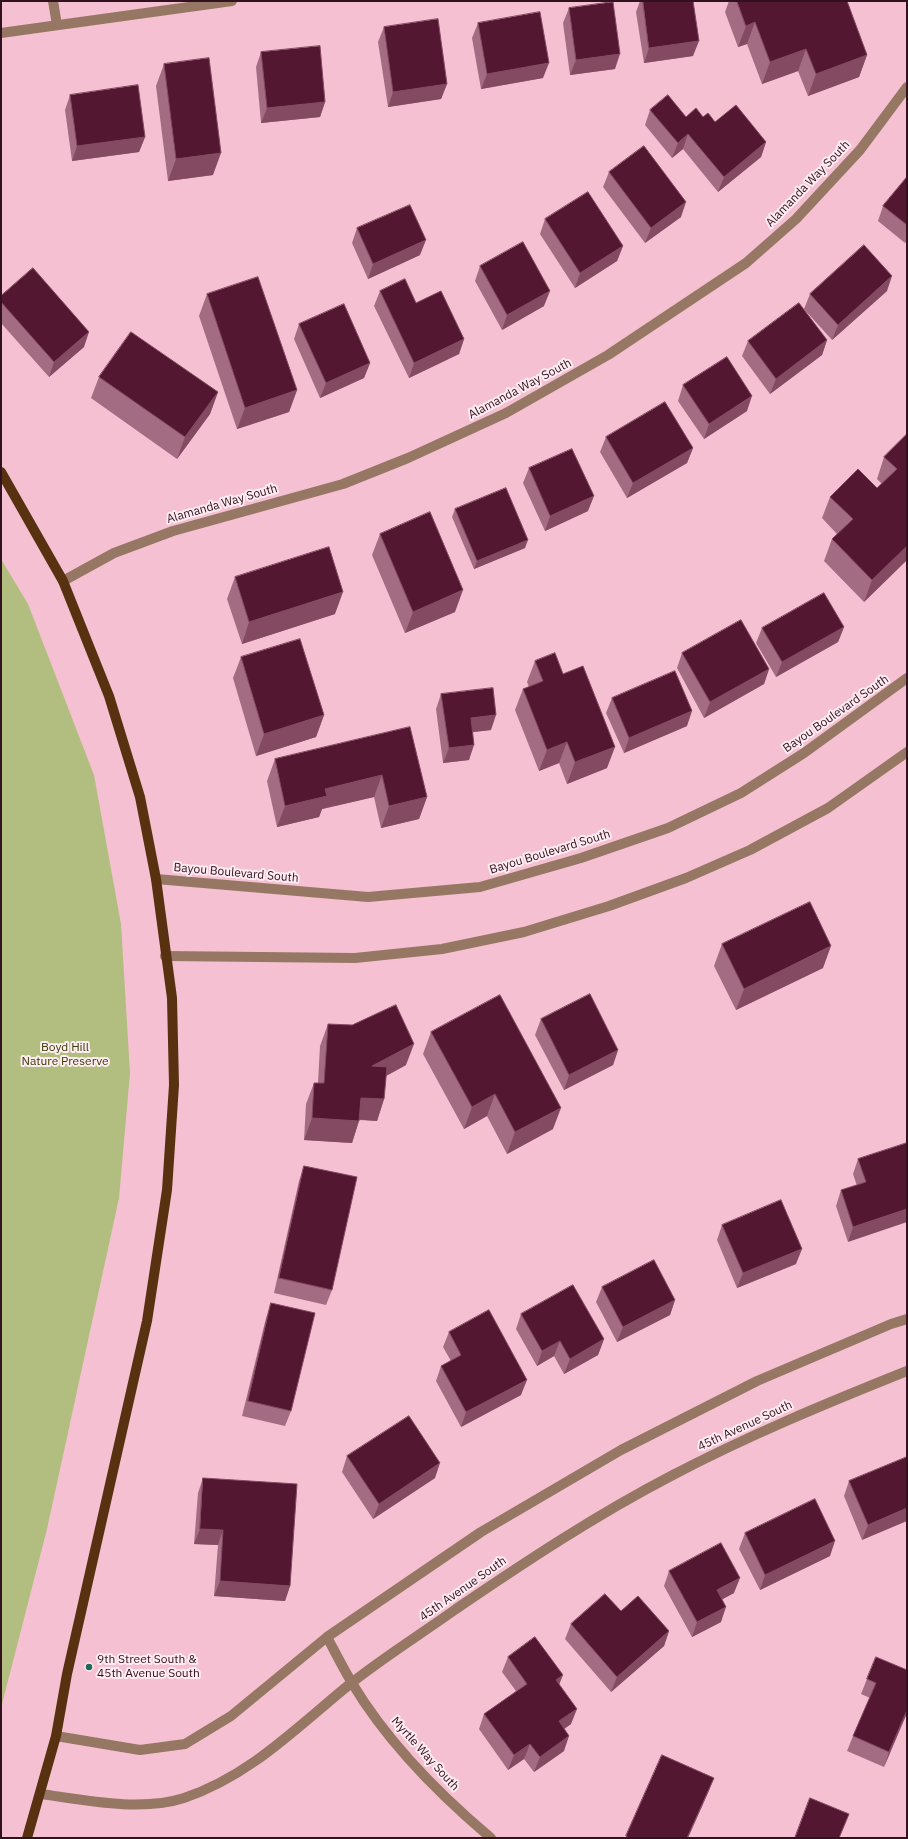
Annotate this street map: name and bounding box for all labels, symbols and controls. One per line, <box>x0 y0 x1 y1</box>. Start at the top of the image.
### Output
street label: Alamanda Way South <box>763 138 853 230</box>
street label: Alamanda Way South <box>466 356 574 422</box>
street label: Alamanda Way South <box>165 481 279 527</box>
street label: Bayou Boulevard South <box>780 672 892 756</box>
street label: Bayou Boulevard South <box>488 827 612 877</box>
street label: Bayou Boulevard South <box>173 860 299 886</box>
park label: Boyd Hill Nature Preserve <box>21 1041 109 1069</box>
street label: 45th Avenue South <box>695 1398 795 1454</box>
street label: 45th Avenue South <box>417 1554 509 1624</box>
place label: 9th Street South & 45th Avenue South <box>97 1653 200 1681</box>
marker: 9th Street South & 45th Avenue South <box>84 1662 94 1672</box>
street label: Myrtle Way South <box>388 1714 462 1794</box>

